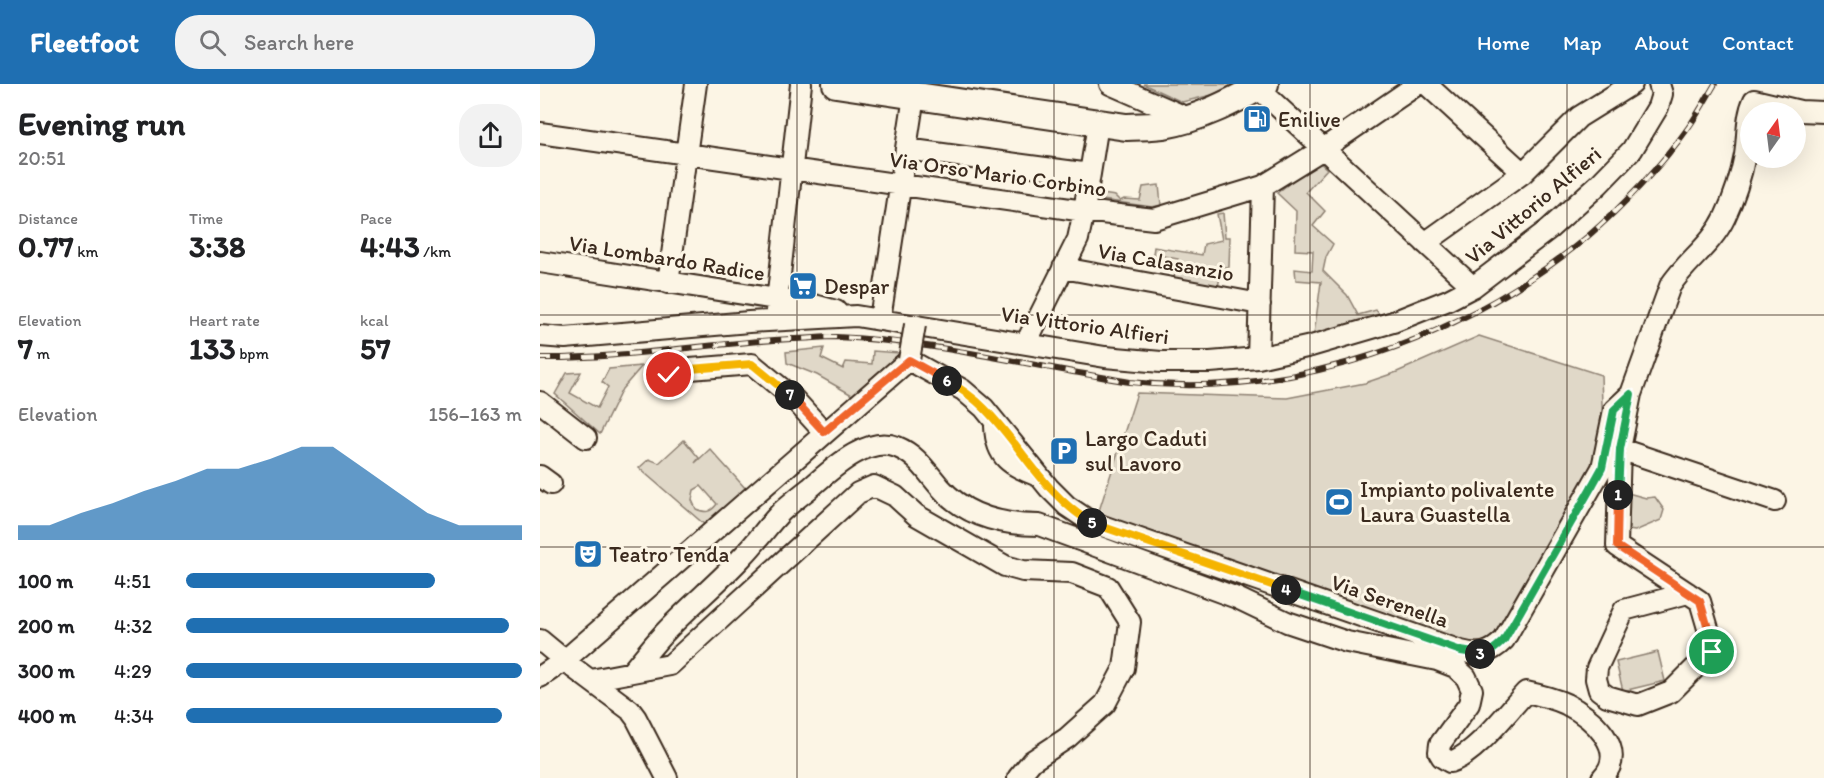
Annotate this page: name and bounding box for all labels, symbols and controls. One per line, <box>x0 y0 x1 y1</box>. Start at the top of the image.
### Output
search box <box>175 15 595 69</box>
text: Fleetfoot <box>30 25 139 59</box>
icon: search <box>196 26 229 59</box>
text: Search here <box>244 29 354 56</box>
text: Home <box>1477 30 1530 55</box>
text: Map <box>1563 30 1602 55</box>
text: About <box>1635 30 1689 55</box>
text: Contact <box>1722 30 1794 55</box>
north arrow <box>1740 102 1806 168</box>
map controls <box>1740 102 1806 168</box>
fuel station icon: Enilive <box>1241 103 1273 135</box>
text: Evening run <box>18 104 185 143</box>
button: share <box>459 104 522 167</box>
place label: Enilive <box>1278 106 1341 133</box>
street label: Via Vittorio Alfieri <box>1459 140 1607 270</box>
street label: Via Orso Mario Corbino <box>888 145 1108 203</box>
text: 20:51 <box>18 146 66 170</box>
text: Distance <box>18 209 78 228</box>
text: Time <box>189 209 223 228</box>
text: Pace <box>360 209 392 228</box>
text: 0.77 <box>18 228 74 265</box>
text: 3:38 <box>189 228 246 265</box>
text: 4:43 <box>360 228 420 265</box>
street label: Via Lombardo Radice <box>567 229 767 287</box>
street label: Via Calasanzio <box>1096 237 1236 287</box>
text: km <box>74 242 98 261</box>
text: /km <box>420 242 451 261</box>
supermarket icon: Despar <box>787 270 819 302</box>
place label: Despar <box>824 273 890 300</box>
street label: Via Vittorio Alfieri <box>999 300 1171 350</box>
text: Elevation <box>18 311 82 330</box>
text: Heart rate <box>189 311 260 330</box>
text: kcal <box>360 311 388 330</box>
text: 7 <box>18 330 33 367</box>
text: 133 <box>189 330 236 367</box>
text: 57 <box>360 330 391 367</box>
text: m <box>33 344 50 363</box>
text: bpm <box>236 344 269 363</box>
pin <box>643 349 694 400</box>
icon: check <box>652 358 685 391</box>
pin: 6 <box>932 366 962 396</box>
text: 6 <box>943 371 951 390</box>
pin: 7 <box>775 380 805 410</box>
text: 7 <box>786 385 794 404</box>
text: Elevation <box>18 402 97 426</box>
text: 156–163 m <box>428 402 522 426</box>
place label: Largo Caduti sul Lavoro <box>1085 425 1207 477</box>
parking icon: Largo Caduti sul Lavoro <box>1048 435 1080 467</box>
place label: Impianto polivalente Laura Guastella <box>1360 476 1554 528</box>
pin: 1 <box>1603 480 1633 510</box>
text: 1 <box>1614 485 1622 504</box>
sports icon: Impianto polivalente Laura Guastella <box>1323 486 1355 518</box>
pin: 5 <box>1077 508 1107 538</box>
text: 5 <box>1088 513 1096 532</box>
theatre icon: Teatro Tenda <box>572 538 604 570</box>
place label: Teatro Tenda <box>609 541 729 568</box>
street label: Via Serenella <box>1328 568 1453 634</box>
text: 100 m <box>18 569 73 593</box>
text: 4:51 <box>114 569 151 593</box>
pin: 4 <box>1271 575 1301 605</box>
text: 4 <box>1281 580 1291 599</box>
text: 200 m <box>18 614 74 638</box>
text: 4:32 <box>114 614 152 638</box>
pin <box>1686 626 1737 677</box>
icon: arrive <box>1695 635 1728 668</box>
pin: 3 <box>1465 639 1495 669</box>
text: 3 <box>1476 644 1484 663</box>
text: 300 m <box>18 659 75 683</box>
text: 4:29 <box>114 659 152 683</box>
text: 400 m <box>18 704 76 728</box>
text: 4:34 <box>114 704 154 728</box>

